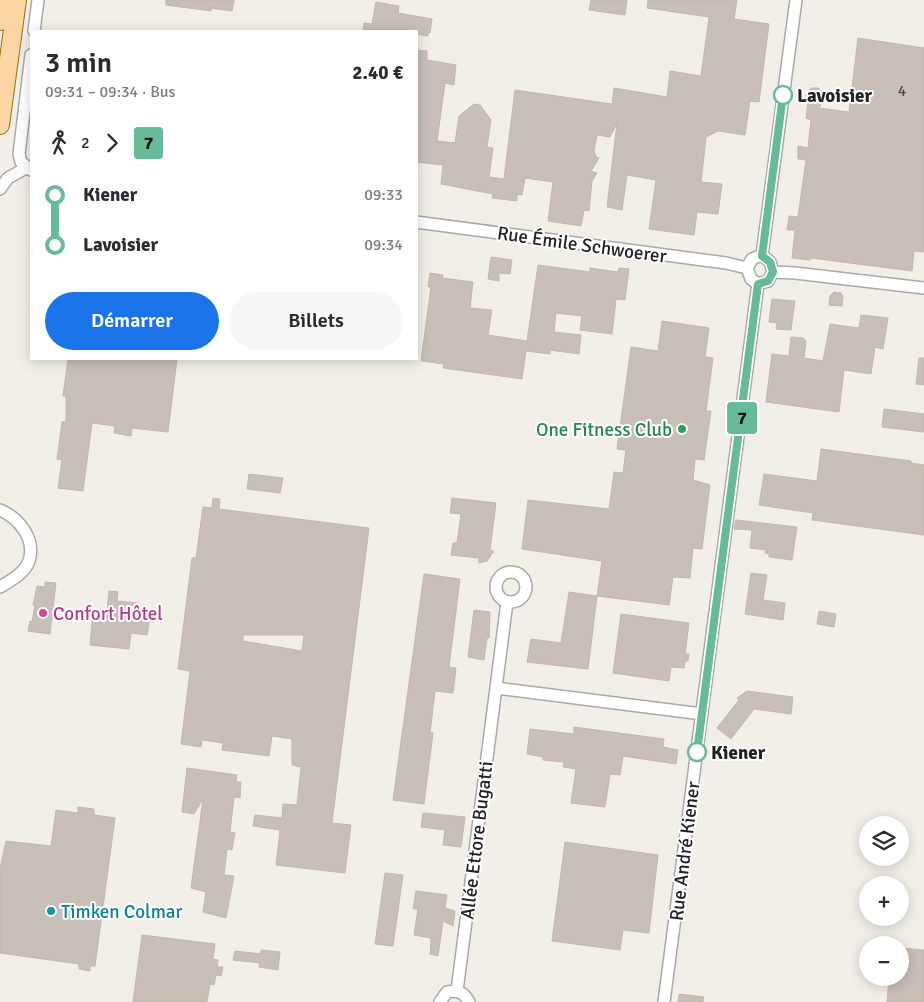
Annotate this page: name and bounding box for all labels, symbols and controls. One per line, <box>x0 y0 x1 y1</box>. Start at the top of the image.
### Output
text: 3 min <box>45 46 112 80</box>
text: 2.40 € <box>352 61 403 85</box>
house number: 4 <box>898 81 907 101</box>
text: 09:31 – 09:34 · Bus <box>45 82 176 102</box>
place label: Lavoisier <box>797 84 872 108</box>
marker: Lavoisier <box>773 85 793 105</box>
icon: walk <box>45 129 73 157</box>
icon: forward <box>98 129 126 157</box>
text: 7 <box>144 132 153 154</box>
text: 2 <box>81 133 90 153</box>
text: Kiener <box>83 183 137 207</box>
text: 09:33 <box>364 185 403 205</box>
street label: Rue Émile Schwoerer <box>496 221 668 269</box>
text: Lavoisier <box>83 233 158 257</box>
text: 09:34 <box>364 235 403 255</box>
button: Démarrer <box>45 292 219 350</box>
button: Billets <box>229 292 403 350</box>
line badge: 7 <box>726 402 758 434</box>
text: 7 <box>737 407 747 429</box>
place label: One Fitness Club <box>536 418 672 442</box>
marker: One Fitness Club <box>676 423 688 435</box>
place label: Confort Hôtel <box>53 602 163 626</box>
marker: Confort Hôtel <box>37 607 49 619</box>
place label: Kiener <box>711 741 766 765</box>
marker: Kiener <box>687 742 707 762</box>
street label: Allée Ettore Bugatti <box>455 760 499 921</box>
street label: Rue André Kiener <box>665 780 705 922</box>
map controls <box>859 816 909 986</box>
button: layers <box>859 816 909 866</box>
button: + <box>859 876 909 926</box>
place label: Timken Colmar <box>61 900 182 924</box>
marker: Timken Colmar <box>45 905 57 917</box>
button: − <box>859 936 909 986</box>

